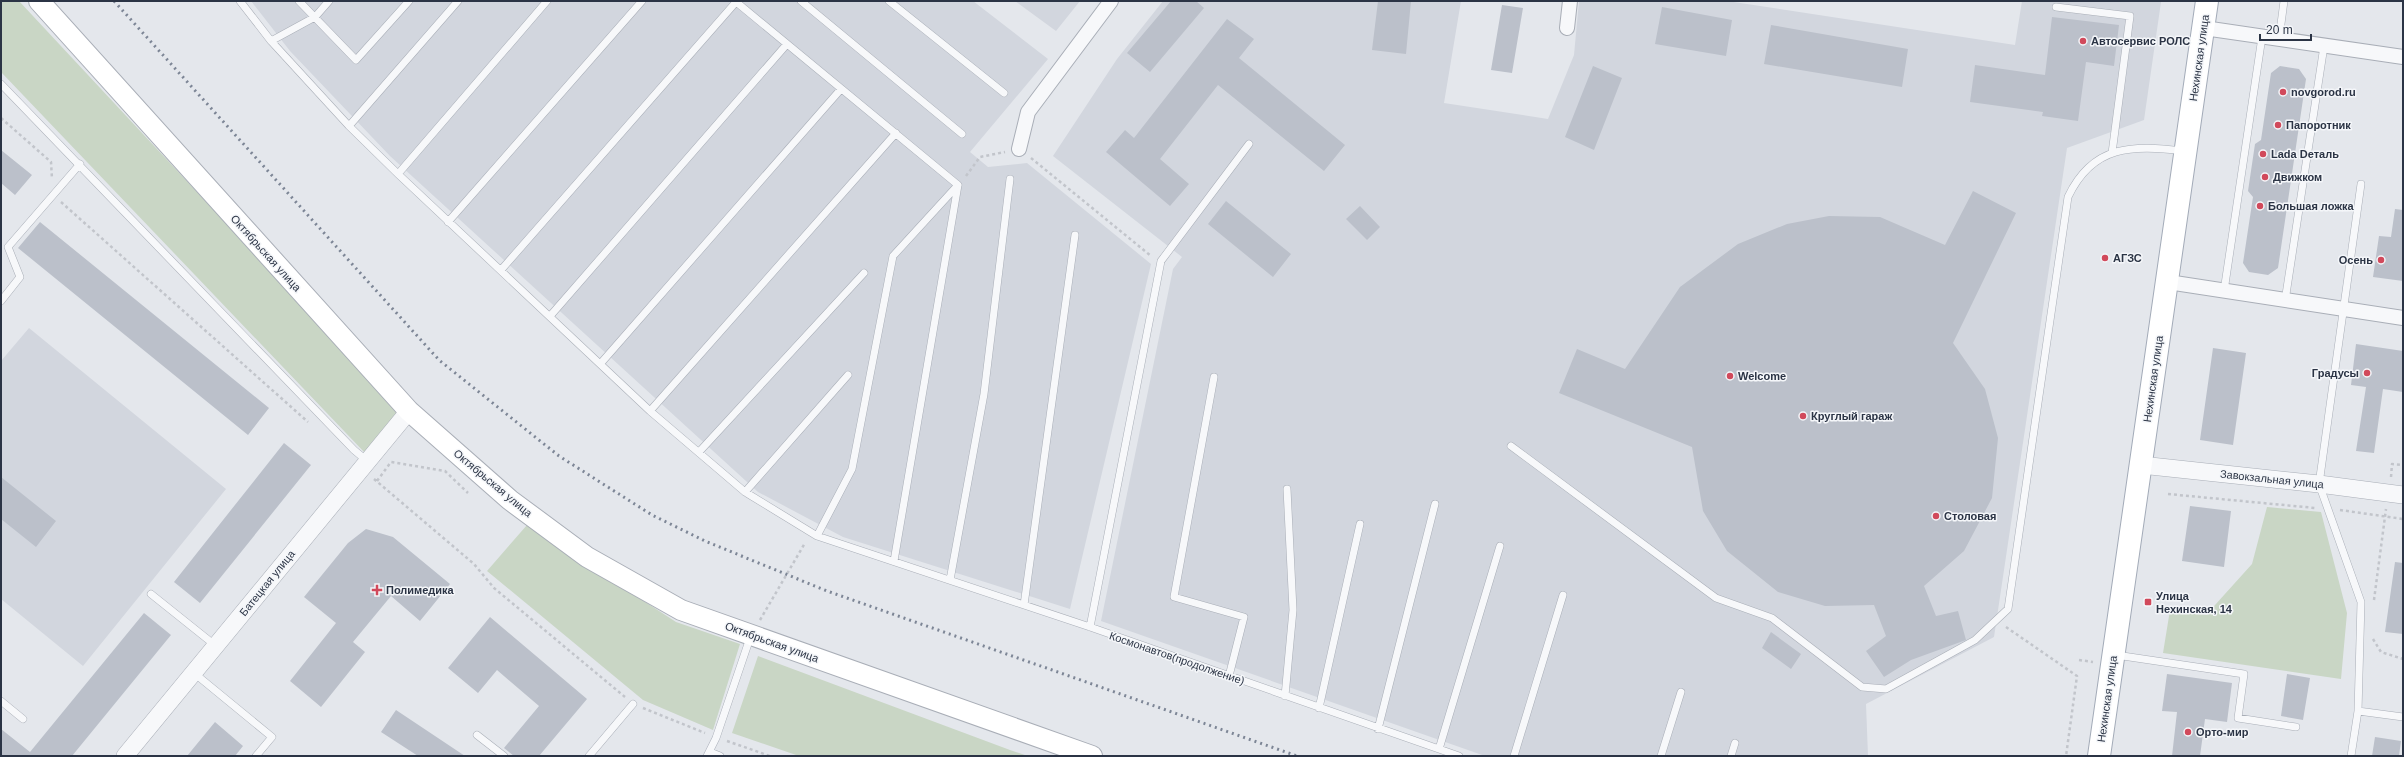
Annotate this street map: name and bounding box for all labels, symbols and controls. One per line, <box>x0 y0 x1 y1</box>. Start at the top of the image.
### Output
street label: Нехинская улица <box>2187 13 2211 102</box>
scale bar <box>2260 16 2311 42</box>
text: 20 m <box>2266 23 2293 37</box>
place label: Автосервис РОЛС <box>2091 35 2190 47</box>
marker: Автосервис РОЛС <box>2078 36 2088 46</box>
place label: novgorod.ru <box>2291 86 2356 98</box>
marker: novgorod.ru <box>2278 87 2288 97</box>
place label: Папоротник <box>2286 119 2351 131</box>
marker: Папоротник <box>2273 120 2283 130</box>
place label: Lada Dеталь <box>2271 148 2339 160</box>
marker: Lada Dеталь <box>2258 149 2268 159</box>
place label: Движком <box>2273 171 2322 183</box>
marker: Движком <box>2260 172 2270 182</box>
place label: Большая ложка <box>2268 200 2355 212</box>
marker: Большая ложка <box>2255 201 2265 211</box>
street label: Октябрьская улица <box>229 212 304 294</box>
place label: АГЗС <box>2113 252 2142 264</box>
marker: АГЗС <box>2100 253 2110 263</box>
place label: Осень <box>2339 254 2373 266</box>
marker: Осень <box>2376 255 2386 265</box>
street label: Нехинская улица <box>2141 334 2165 423</box>
place label: Градусы <box>2312 367 2359 379</box>
marker: Градусы <box>2362 368 2372 378</box>
place label: Welcome <box>1738 370 1786 382</box>
marker: Welcome <box>1725 371 1735 381</box>
place label: Круглый гараж <box>1811 410 1892 422</box>
marker: Круглый гараж <box>1798 411 1808 421</box>
street label: Октябрьская улица <box>451 447 535 520</box>
street label: Завокзальная улица <box>2220 468 2325 491</box>
place label: Столовая <box>1944 510 1996 522</box>
marker: Столовая <box>1931 511 1941 521</box>
street label: Батецкая улица <box>237 547 298 618</box>
marker: Полимедика <box>371 584 383 596</box>
place label: Полимедика <box>386 584 455 596</box>
place label: Улица Нехинская, 14 <box>2156 590 2233 615</box>
marker: Улица Нехинская, 14 <box>2143 597 2153 607</box>
street label: Октябрьская улица <box>724 620 821 665</box>
street label: Космонавтов(продолжение) <box>1108 629 1246 687</box>
street label: Нехинская улица <box>2095 654 2119 743</box>
place label: Орто-мир <box>2196 726 2249 738</box>
marker: Орто-мир <box>2183 727 2193 737</box>

